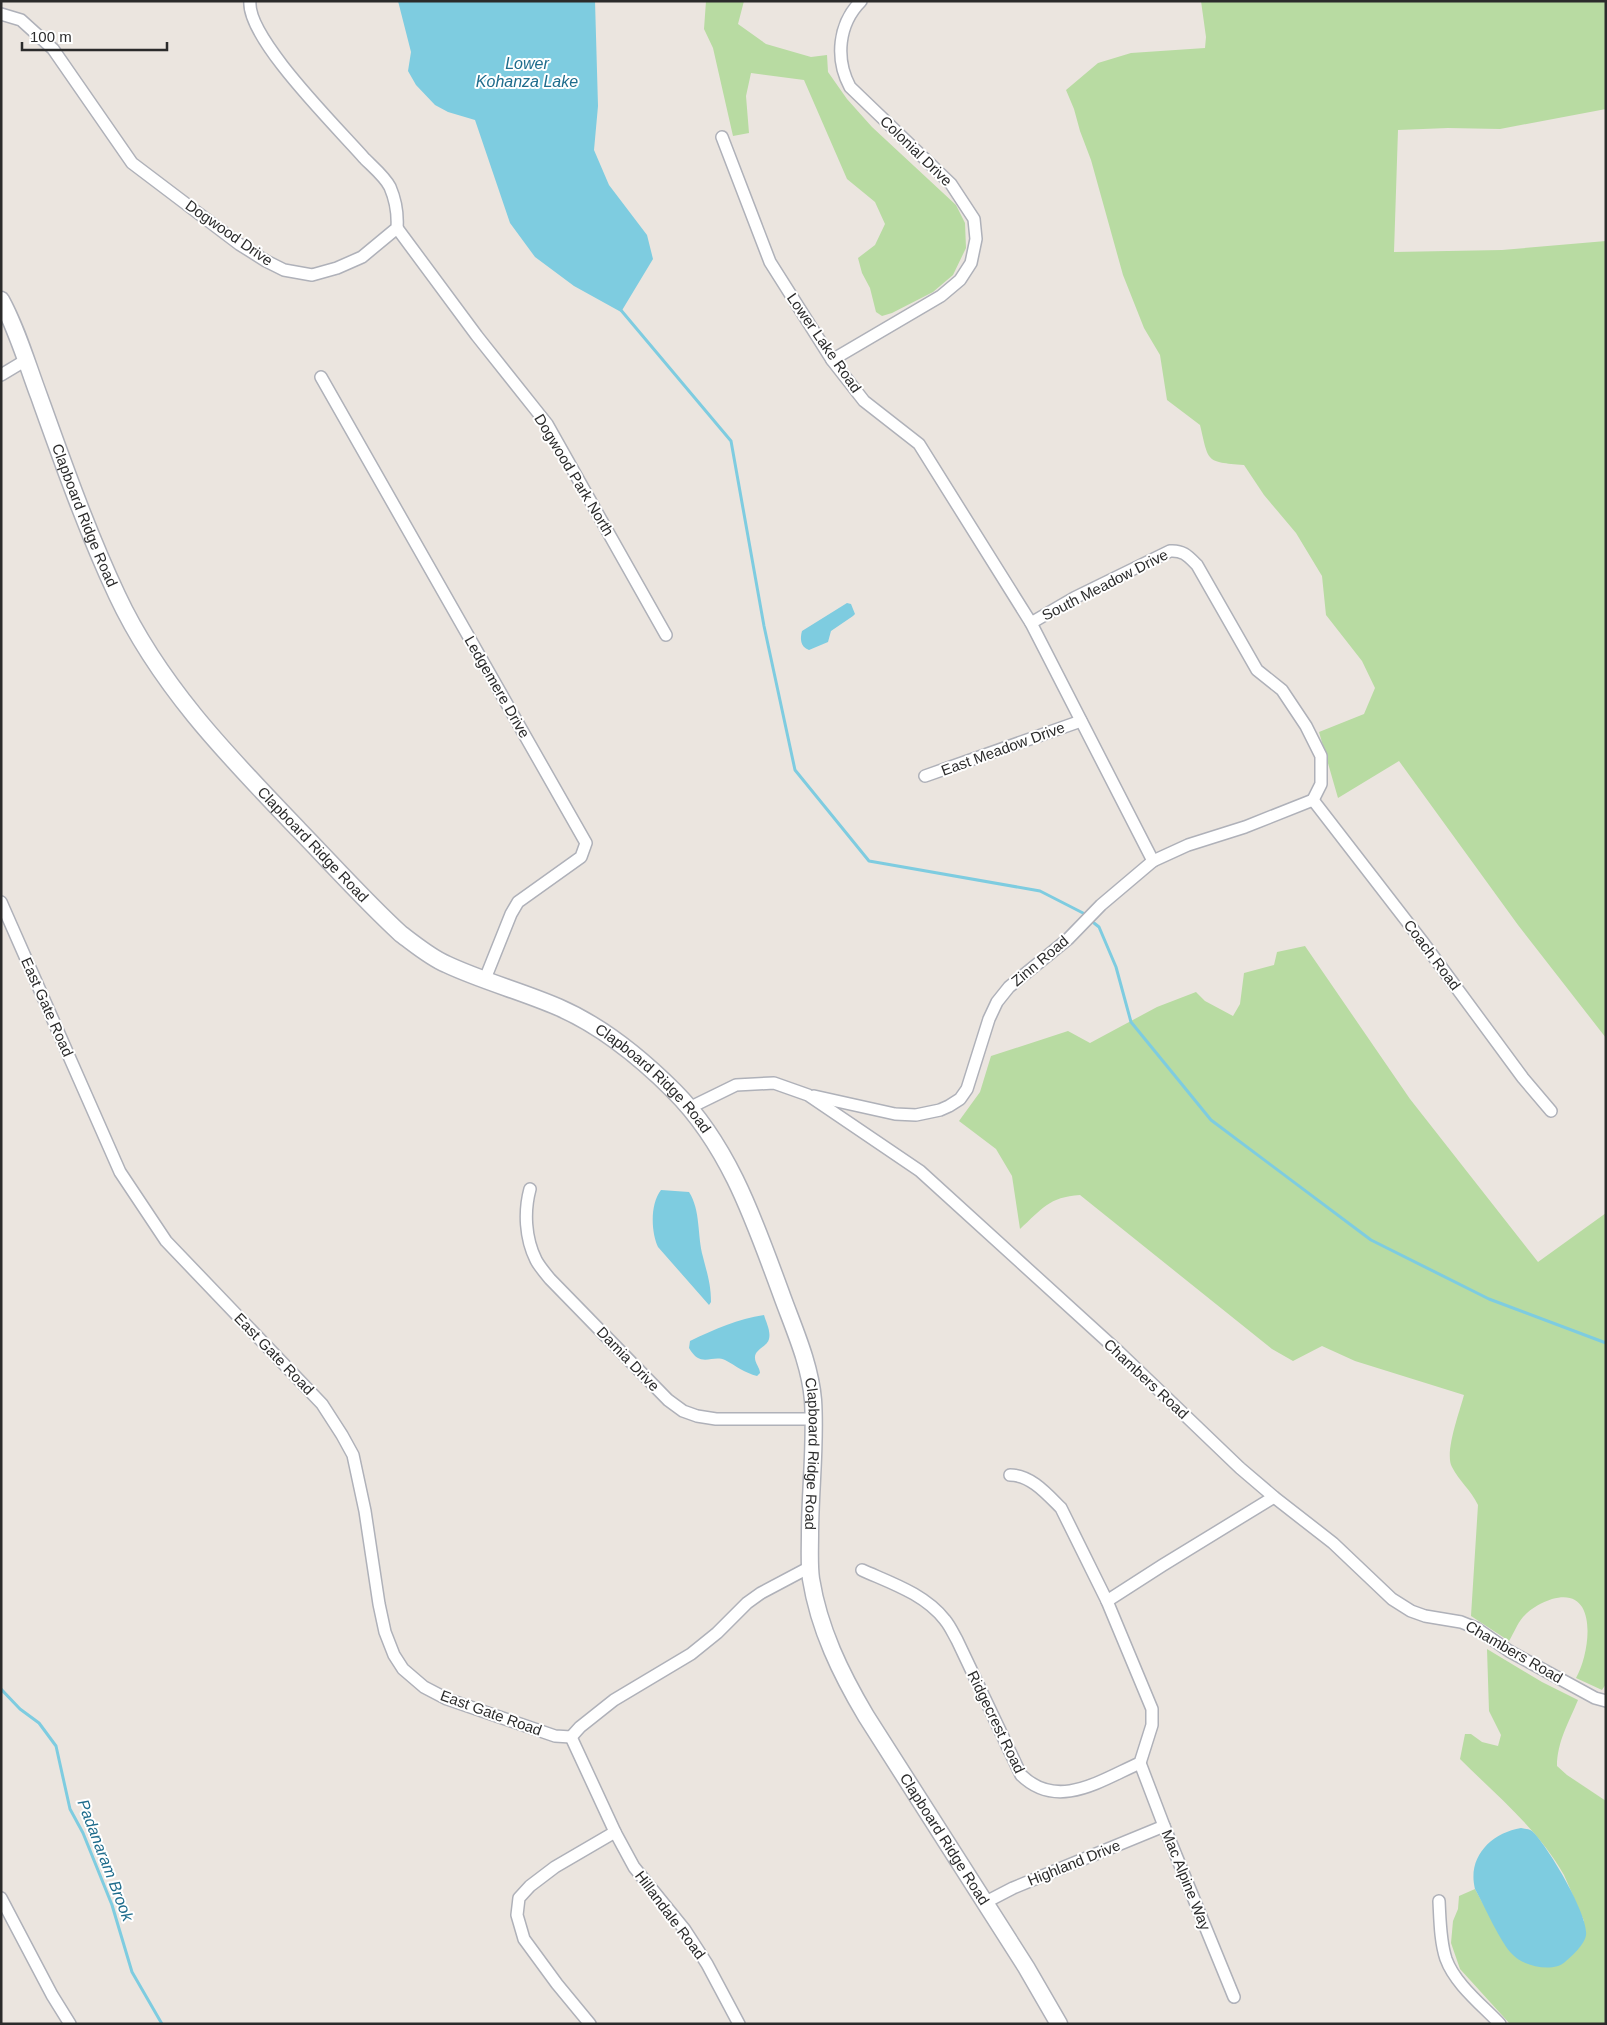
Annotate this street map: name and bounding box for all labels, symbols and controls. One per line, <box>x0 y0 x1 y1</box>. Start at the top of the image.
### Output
scale bar <box>22 20 168 52</box>
text: 100 m <box>30 28 72 45</box>
water label: Lower Kohanza Lake <box>476 55 578 90</box>
street label: Colonial Drive <box>877 112 956 189</box>
street label: Dogwood Drive <box>182 196 276 269</box>
street label: Lower Lake Road <box>784 290 865 396</box>
street label: Dogwood Park North <box>531 411 618 539</box>
street label: Clapboard Ridge Road <box>49 441 121 589</box>
street label: South Meadow Drive <box>1039 545 1171 624</box>
street label: Ledgemere Drive <box>461 633 534 741</box>
street label: East Meadow Drive <box>939 718 1067 779</box>
street label: Clapboard Ridge Road <box>254 783 372 905</box>
street label: Coach Road <box>1401 916 1464 993</box>
street label: Zinn Road <box>1008 932 1072 989</box>
street label: East Gate Road <box>18 955 77 1059</box>
street label: Clapboard Ridge Road <box>592 1020 715 1136</box>
street label: East Gate Road <box>231 1309 318 1398</box>
street label: Damia Drive <box>594 1323 663 1394</box>
street label: Chambers Road <box>1101 1335 1192 1422</box>
street label: Clapboard Ridge Road <box>802 1376 823 1530</box>
street label: Chambers Road <box>1463 1617 1566 1686</box>
street label: Ridgecrest Road <box>964 1668 1029 1776</box>
street label: East Gate Road <box>438 1686 544 1739</box>
street label: Clapboard Ridge Road <box>897 1770 993 1908</box>
water label: Padanaram Brook <box>74 1797 137 1924</box>
street label: Mac Alpine Way <box>1159 1827 1215 1933</box>
street label: Highland Drive <box>1025 1836 1123 1889</box>
street label: Hillandale Road <box>632 1867 709 1962</box>

